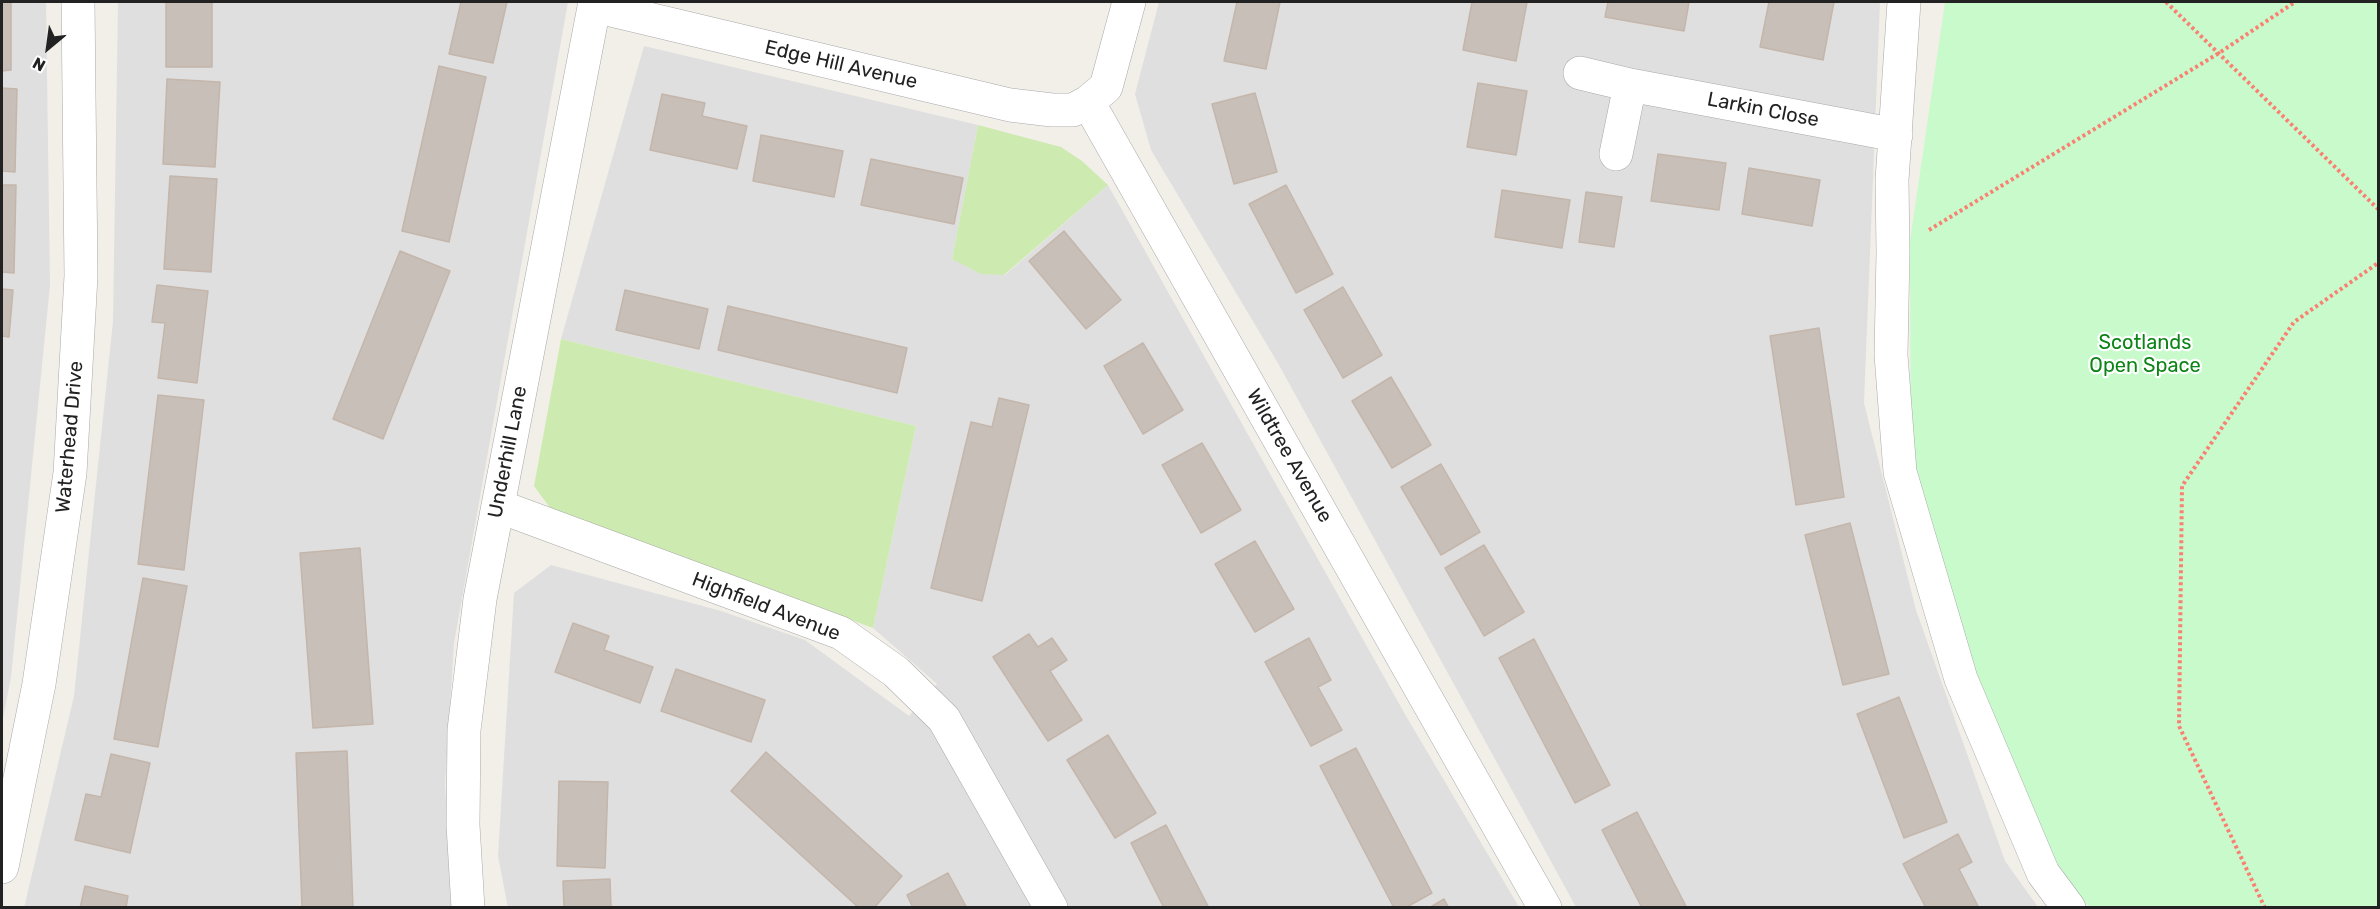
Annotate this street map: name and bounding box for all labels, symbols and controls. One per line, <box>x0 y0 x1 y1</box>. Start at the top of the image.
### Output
north arrow <box>18 18 78 78</box>
street label: Edge Hill Avenue <box>762 36 920 94</box>
text: N <box>29 53 49 75</box>
street label: Larkin Close <box>1705 87 1821 133</box>
park label: Scotlands Open Space <box>2089 331 2201 378</box>
street label: Waterhead Drive <box>51 360 89 514</box>
street label: Underhill Lane <box>483 384 533 520</box>
street label: Wildtree Avenue <box>1241 385 1337 527</box>
street label: Highfield Avenue <box>688 568 844 646</box>

